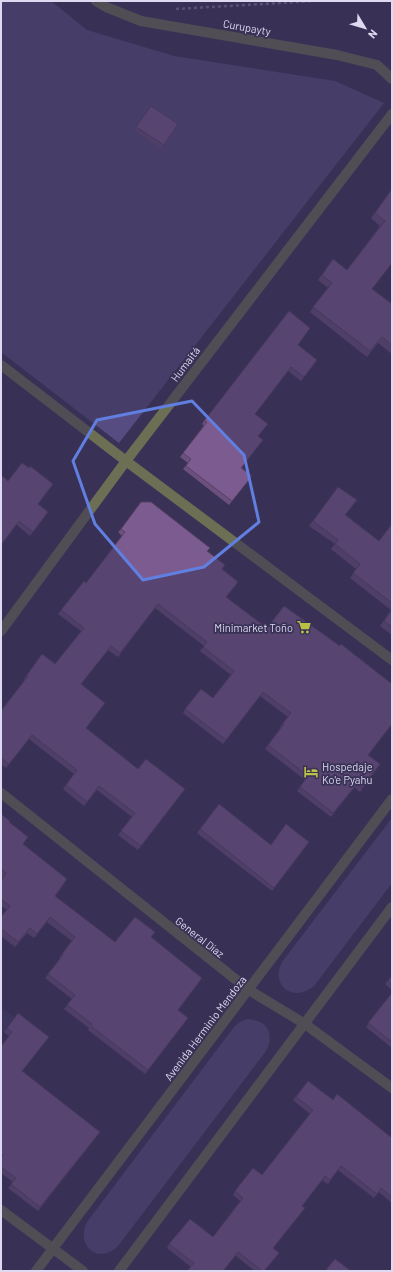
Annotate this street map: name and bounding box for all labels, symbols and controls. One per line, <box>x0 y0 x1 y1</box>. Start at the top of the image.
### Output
north arrow <box>345 8 385 48</box>
street label: Curupayty <box>222 16 272 38</box>
text: N <box>366 28 381 41</box>
street label: Humaitá <box>168 344 202 384</box>
supermarket icon: Minimarket Toño <box>296 619 312 635</box>
place label: Minimarket Toño <box>214 621 293 634</box>
place label: Hospedaje Ko'e Pyahu <box>322 760 373 786</box>
hotel icon: Hospedaje Ko'e Pyahu <box>303 764 319 780</box>
street label: General Díaz <box>173 914 227 960</box>
street label: Avenida Herminio Mendoza <box>161 973 249 1083</box>

